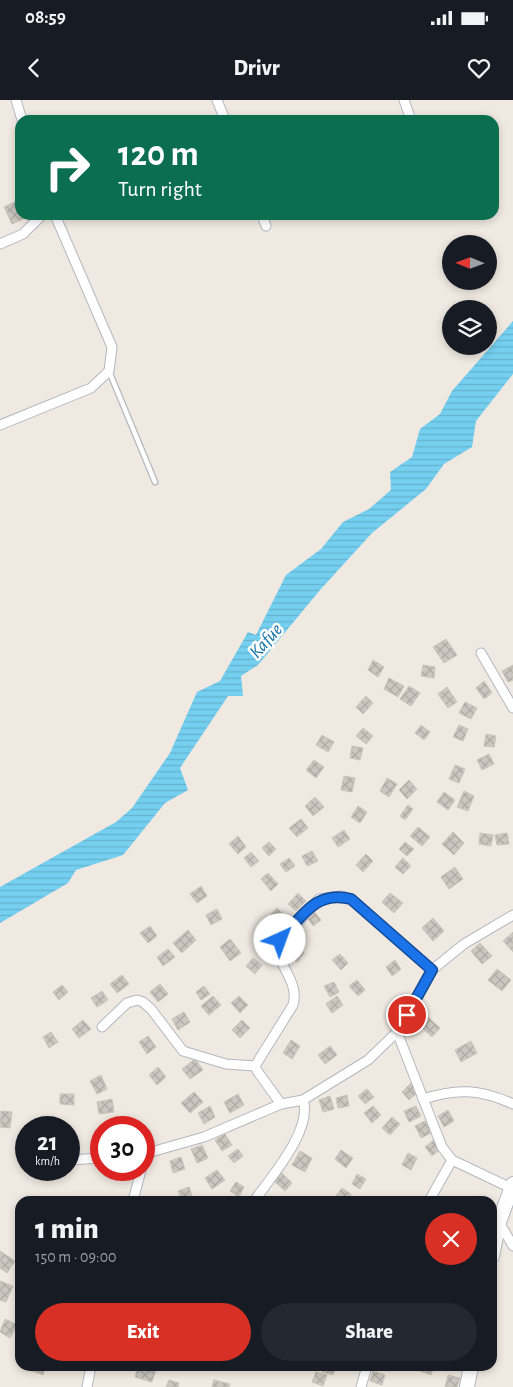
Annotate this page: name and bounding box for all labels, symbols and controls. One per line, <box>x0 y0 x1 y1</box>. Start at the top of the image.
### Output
text: 08:59 <box>25 8 66 27</box>
icon: back <box>20 54 48 82</box>
icon: heart <box>465 54 493 82</box>
text: Drivr <box>233 57 280 79</box>
icon: right <box>35 135 100 200</box>
text: 120 m <box>118 137 199 172</box>
text: Turn right <box>118 178 202 200</box>
north arrow <box>442 235 498 290</box>
map controls <box>442 235 497 355</box>
button: layers <box>442 300 497 355</box>
water label: Kafue <box>246 620 286 662</box>
position arrow <box>253 913 305 965</box>
pin <box>386 994 428 1036</box>
icon: arrive <box>393 1001 421 1029</box>
speed limit sign: 30 <box>90 1116 155 1181</box>
text: 21 <box>37 1130 58 1155</box>
text: km/h <box>35 1155 60 1167</box>
button: close <box>425 1213 477 1265</box>
text: 1 min <box>35 1214 99 1244</box>
text: 150 m · 09:00 <box>35 1249 117 1265</box>
button: Exit <box>35 1303 251 1361</box>
button: Share <box>261 1303 477 1361</box>

